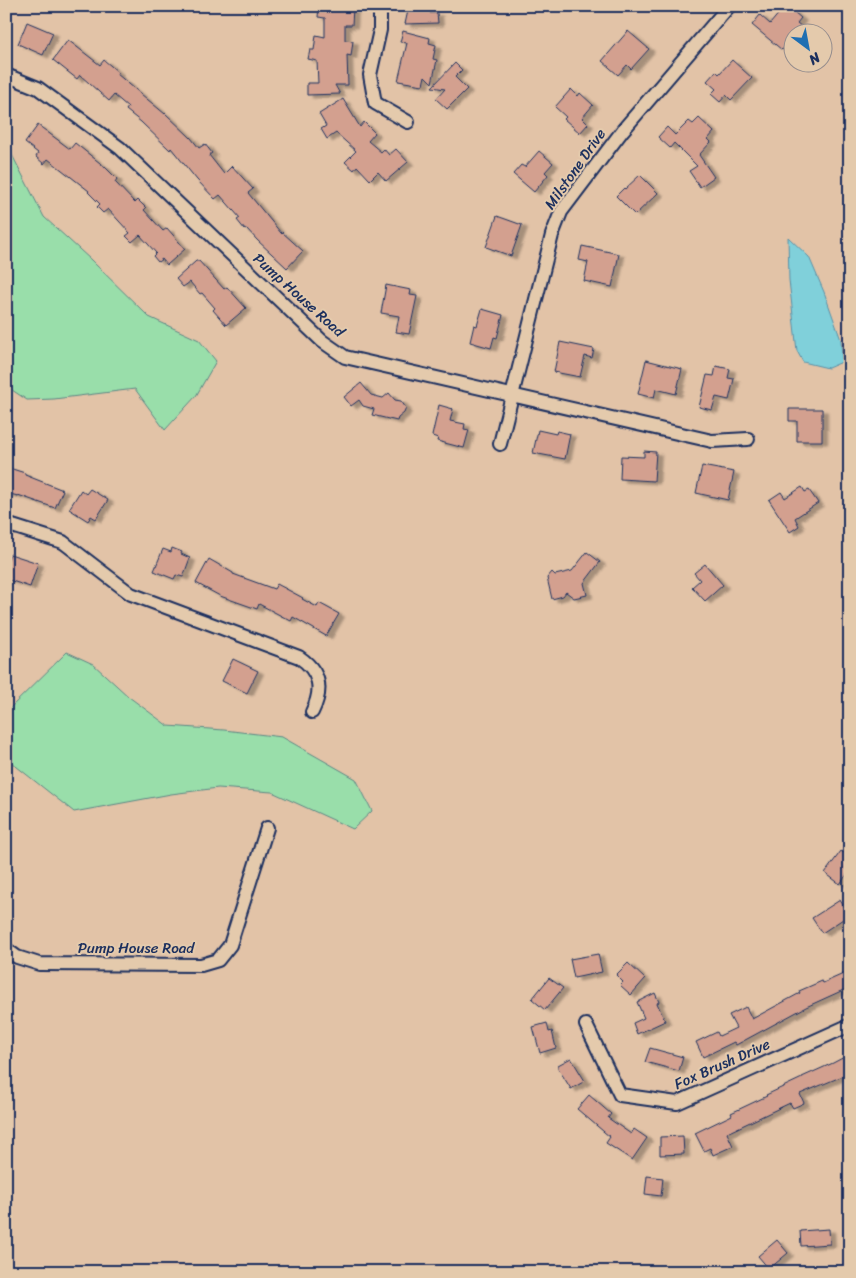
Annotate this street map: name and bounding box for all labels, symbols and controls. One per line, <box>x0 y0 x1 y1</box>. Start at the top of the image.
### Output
north arrow <box>784 22 834 72</box>
text: N <box>804 45 826 72</box>
street label: Milstone Drive <box>537 123 613 215</box>
street label: Pump House Road <box>247 246 352 344</box>
street label: Pump House Road <box>78 935 195 961</box>
street label: Fox Brush Drive <box>670 1031 775 1097</box>

